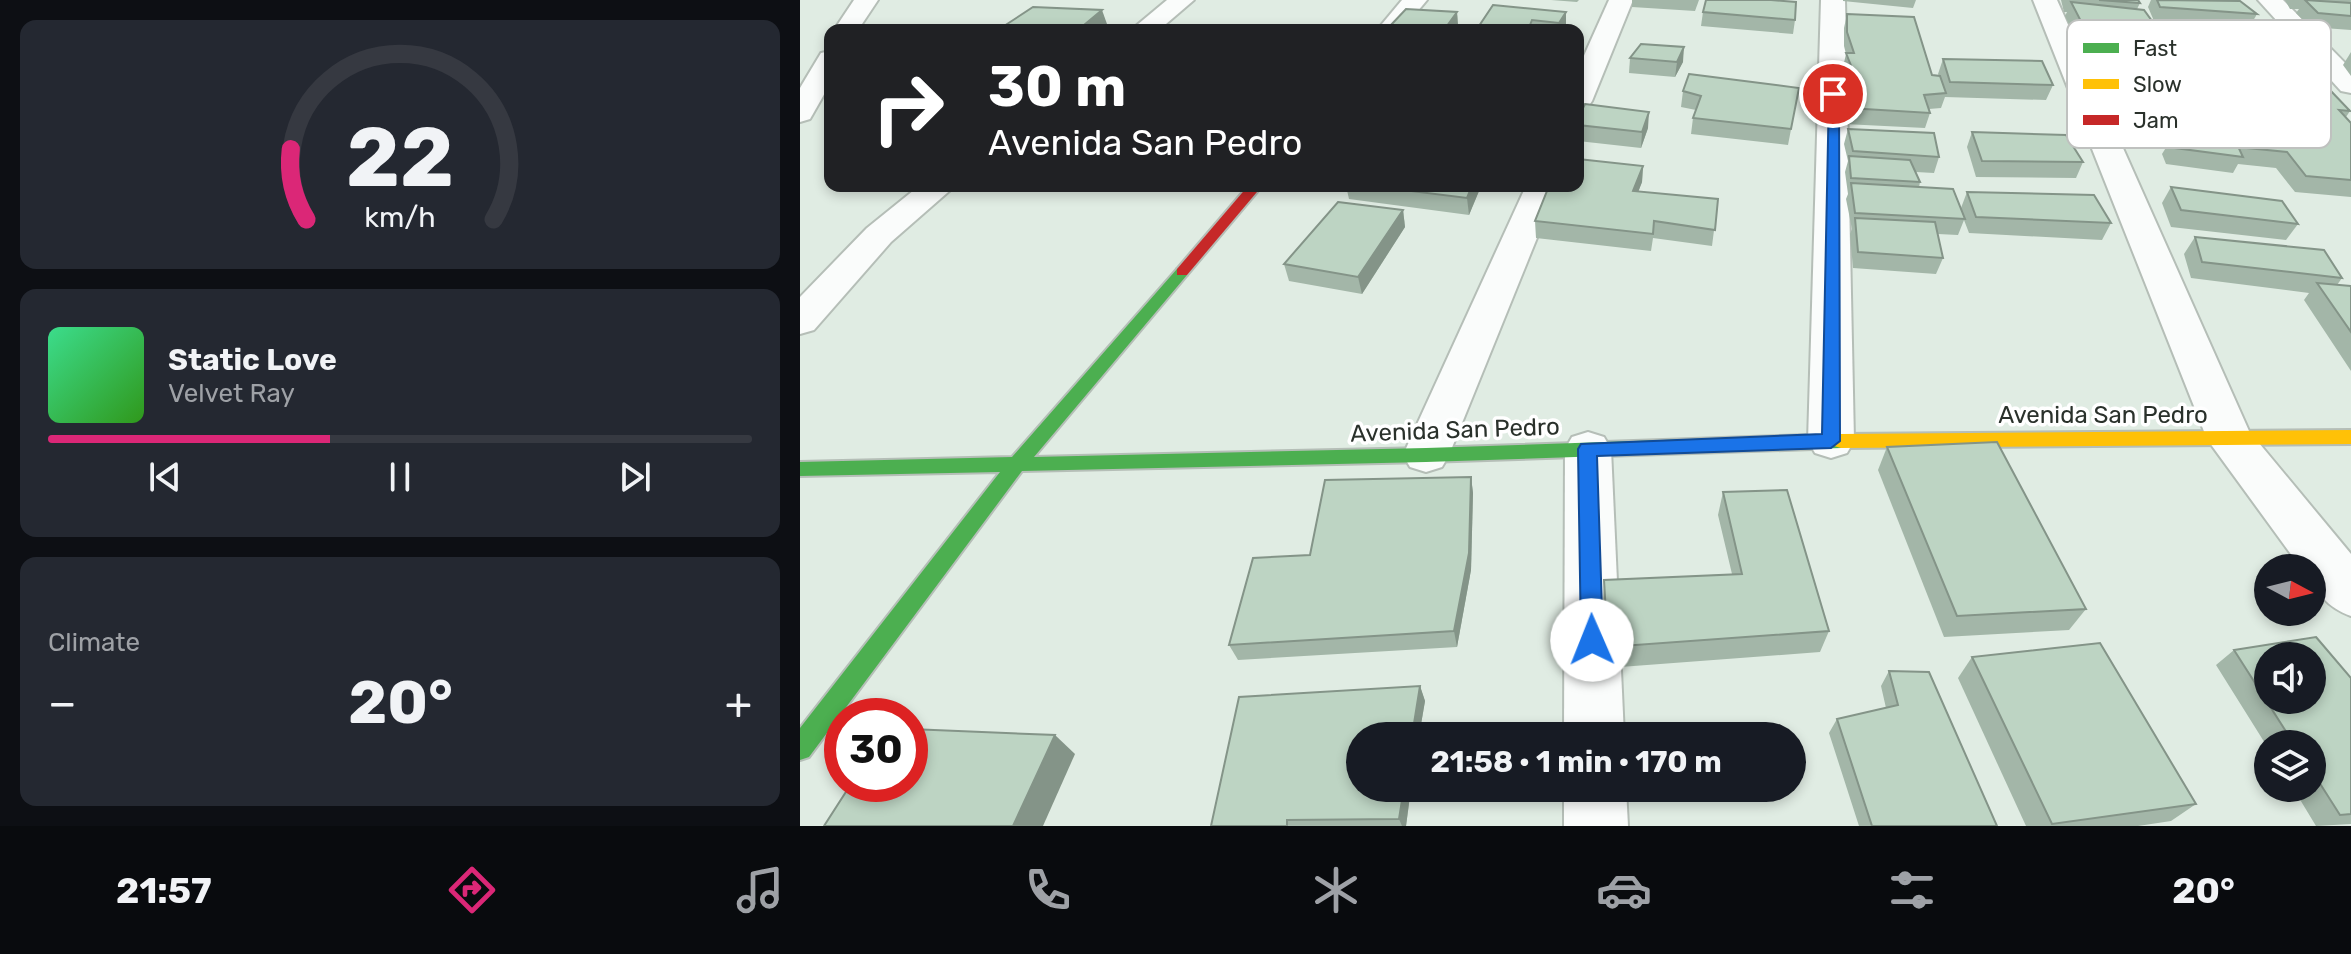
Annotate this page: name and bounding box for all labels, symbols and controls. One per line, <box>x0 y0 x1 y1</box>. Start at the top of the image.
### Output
legend <box>2067 20 2331 148</box>
text: Fast <box>2133 35 2178 62</box>
text: 30 m <box>988 54 1126 120</box>
icon: right <box>856 56 960 160</box>
pin <box>1799 60 1867 128</box>
text: Slow <box>2133 71 2182 98</box>
icon: arrive <box>1811 72 1855 116</box>
text: Jam <box>2133 107 2179 134</box>
text: 22 <box>346 108 454 207</box>
text: Avenida San Pedro <box>988 121 1302 164</box>
text: km/h <box>364 201 436 235</box>
text: Static Love <box>168 342 337 378</box>
text: Velvet Ray <box>168 378 295 409</box>
street label: Avenida San Pedro <box>1998 401 2208 429</box>
street label: Avenida San Pedro <box>1350 412 1560 448</box>
icon: previous <box>143 455 187 499</box>
icon: pause <box>378 455 422 499</box>
icon: next <box>613 455 657 499</box>
north arrow <box>2254 554 2326 626</box>
map controls <box>2254 554 2326 802</box>
position arrow <box>1550 598 1634 682</box>
text: Climate <box>48 627 140 658</box>
button: sound <box>2254 642 2326 714</box>
text: 20° <box>348 667 453 738</box>
text: − <box>48 677 77 729</box>
text: + <box>725 677 752 729</box>
speed limit sign: 30 <box>824 698 928 802</box>
button: layers <box>2254 730 2326 802</box>
text: 21:58 · 1 min · 170 m <box>1430 744 1722 780</box>
icon: directions <box>444 862 500 918</box>
icon: music <box>732 862 788 918</box>
icon: phone <box>1020 862 1076 918</box>
icon: climate <box>1308 862 1364 918</box>
icon: car <box>1596 862 1652 918</box>
icon: filters <box>1884 862 1940 918</box>
text: 21:57 <box>116 869 212 912</box>
text: 20° <box>2172 869 2235 912</box>

